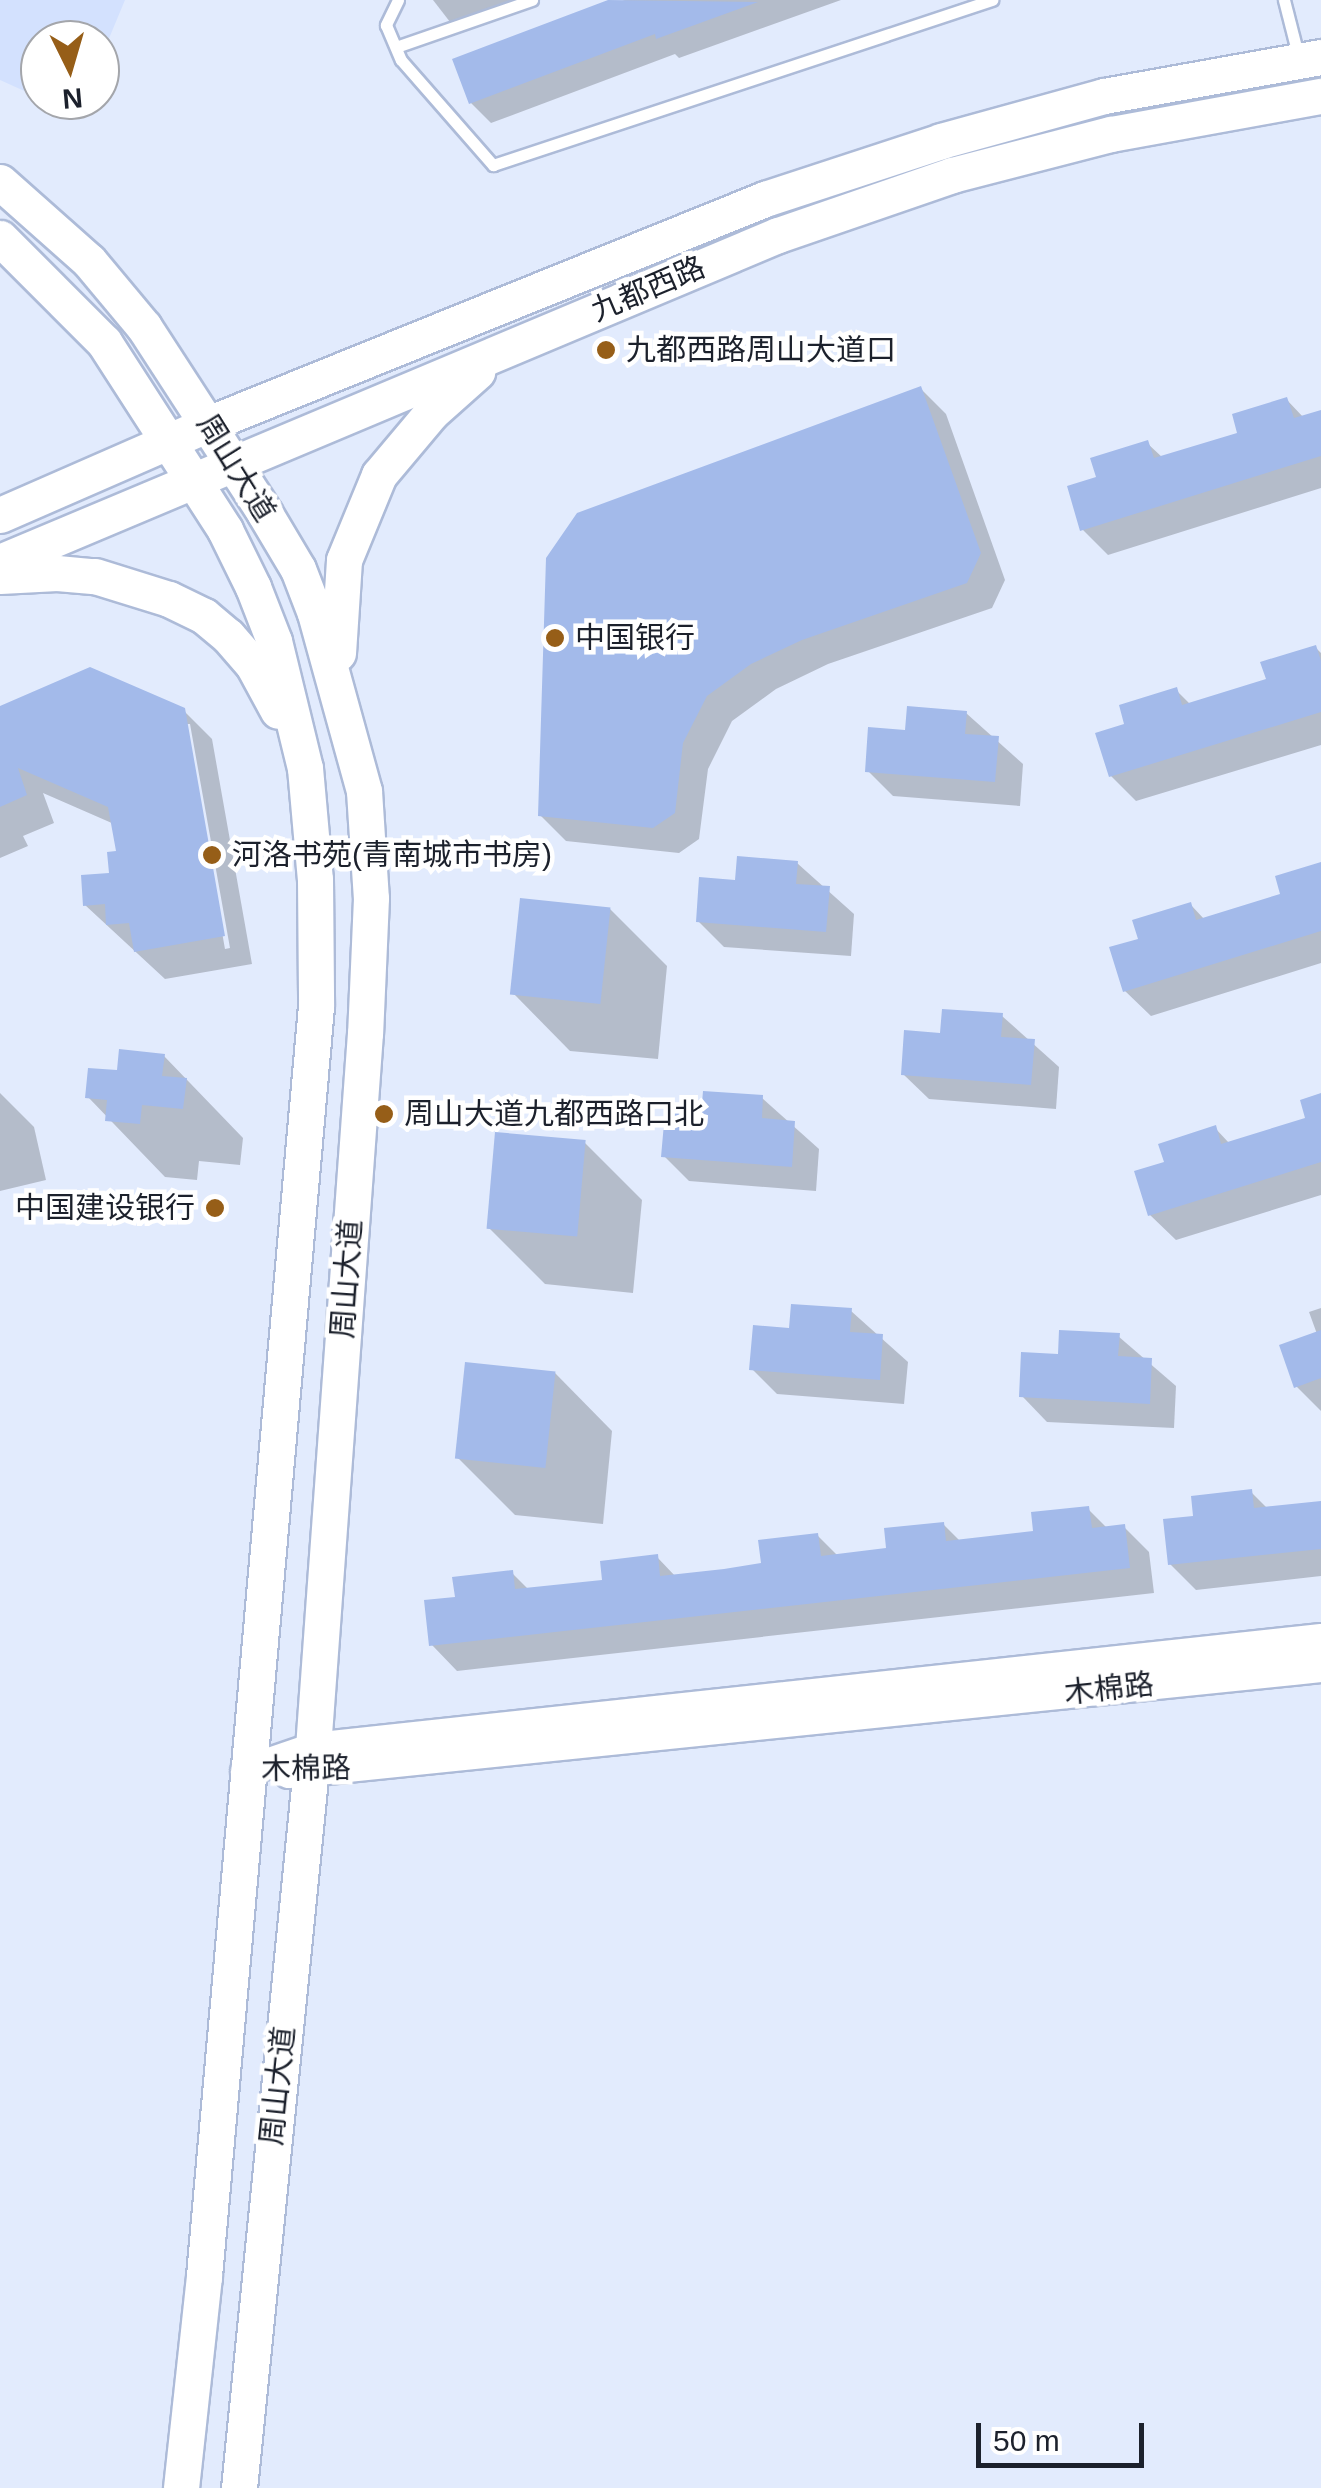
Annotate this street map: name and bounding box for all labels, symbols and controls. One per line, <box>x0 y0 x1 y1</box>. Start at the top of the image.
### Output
north arrow <box>20 20 120 120</box>
text: N <box>61 82 84 115</box>
street label: 九都西路 <box>586 249 710 329</box>
place label: 九都西路周山大道口 <box>626 332 896 368</box>
marker: 九都西路周山大道口 <box>595 339 617 361</box>
street label: 周山大道 <box>189 408 283 528</box>
place label: 中国银行 <box>575 620 695 656</box>
marker: 中国银行 <box>544 627 566 649</box>
place label: 河洛书苑(青南城市书房) <box>232 837 552 873</box>
marker: 河洛书苑(青南城市书房) <box>201 844 223 866</box>
place label: 周山大道九都西路口北 <box>404 1096 704 1132</box>
marker: 周山大道九都西路口北 <box>373 1103 395 1125</box>
place label: 中国建设银行 <box>15 1190 195 1226</box>
marker: 中国建设银行 <box>204 1197 226 1219</box>
street label: 周山大道 <box>325 1218 369 1340</box>
street label: 木棉路 <box>1062 1666 1156 1712</box>
street label: 木棉路 <box>261 1750 351 1788</box>
street label: 周山大道 <box>254 2024 302 2148</box>
scale bar <box>981 2403 1148 2465</box>
text: 50 m <box>993 2424 1060 2457</box>

